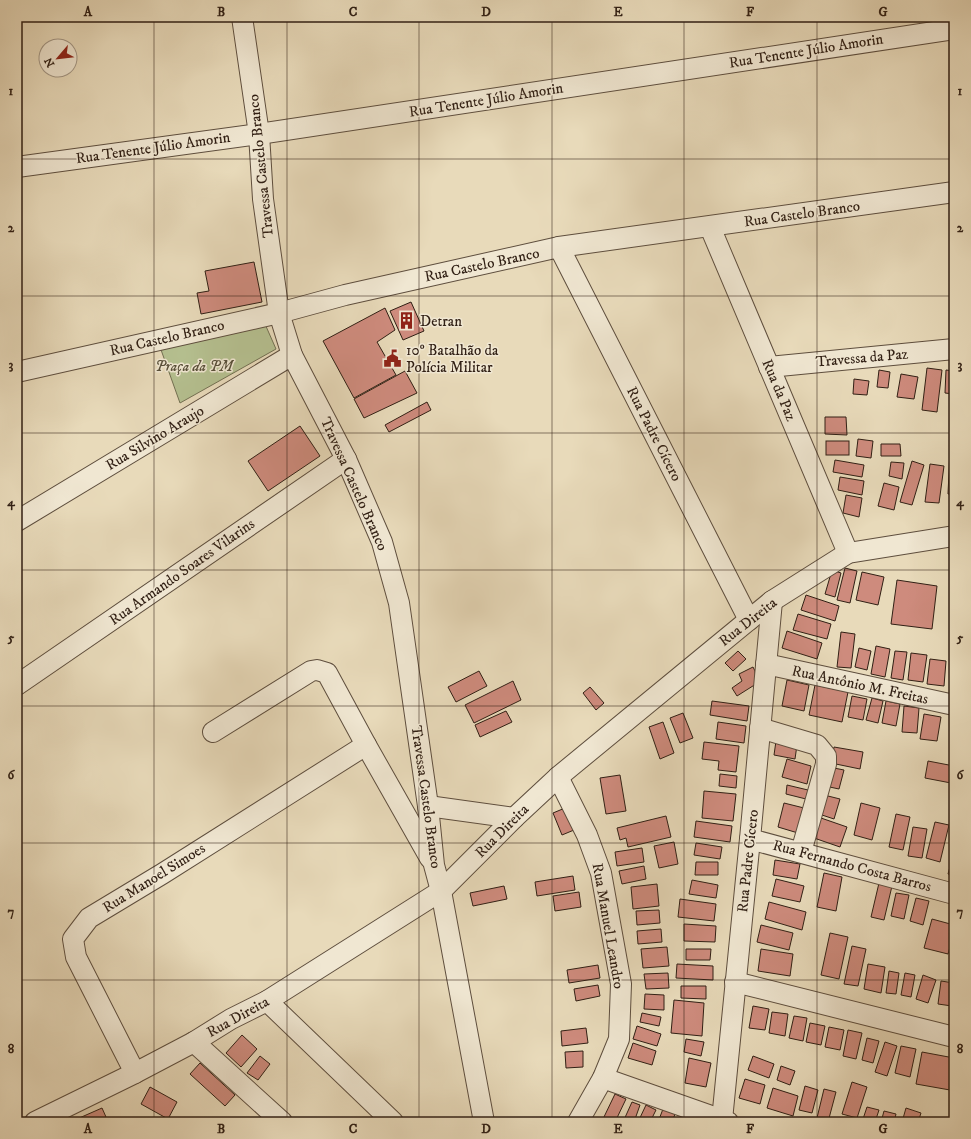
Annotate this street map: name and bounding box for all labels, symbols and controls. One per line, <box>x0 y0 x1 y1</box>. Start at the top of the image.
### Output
text: A <box>83 4 93 20</box>
text: B <box>217 4 225 20</box>
text: C <box>349 4 358 20</box>
text: D <box>481 4 491 20</box>
text: E <box>613 4 623 20</box>
text: F <box>746 4 755 20</box>
text: G <box>878 4 888 20</box>
street label: Rua Tenente Júlio Amorin <box>727 29 885 73</box>
north arrow <box>38 38 78 78</box>
text: N <box>42 55 58 69</box>
street label: Rua Tenente Júlio Amorin <box>407 78 565 122</box>
text: 1 <box>9 83 14 99</box>
text: 1 <box>958 83 963 99</box>
street label: Travessa Castelo Branco <box>244 93 278 239</box>
street label: Rua Tenente Júlio Amorin <box>74 128 232 168</box>
street label: Rua Castelo Branco <box>743 196 861 232</box>
text: 2 <box>8 220 15 236</box>
text: 2 <box>957 220 964 236</box>
street label: Rua Castelo Branco <box>423 244 541 286</box>
building icon: Detran <box>397 311 417 331</box>
place label: Detran <box>420 312 462 331</box>
street label: Rua Castelo Branco <box>108 316 226 360</box>
place label: 10º Batalhão da Polícia Militar <box>406 341 499 377</box>
street label: Travessa da Paz <box>815 344 910 372</box>
public building icon: 10º Batalhão da Polícia Militar <box>383 349 403 369</box>
street label: Rua da Paz <box>757 356 801 424</box>
text: 3 <box>9 357 14 373</box>
park label: Praça da PM <box>155 357 235 376</box>
text: 3 <box>958 357 963 373</box>
street label: Rua Padre Cícero <box>622 383 686 485</box>
street label: Rua Silvino Araujo <box>102 401 208 475</box>
street label: Travessa Castelo Branco <box>316 414 392 554</box>
text: 4 <box>6 494 15 511</box>
text: 4 <box>955 494 964 511</box>
street label: Rua Armando Soares Vilarins <box>106 515 258 629</box>
street label: Rua Direita <box>715 593 781 651</box>
text: 5 <box>7 630 15 646</box>
text: 5 <box>956 630 964 646</box>
street label: Rua Antônio M. Freitas <box>790 661 930 709</box>
street label: Travessa Castelo Branco <box>407 724 445 870</box>
text: 6 <box>8 767 16 783</box>
text: 6 <box>957 767 965 783</box>
street label: Rua Direita <box>471 800 533 862</box>
street label: Rua Padre Cícero <box>733 808 763 914</box>
street label: Rua Fernando Costa Barros <box>771 836 933 896</box>
street label: Rua Manoel Simoes <box>99 839 209 917</box>
street label: Rua Manuel Leandro <box>588 862 628 990</box>
text: 7 <box>8 904 15 920</box>
text: 7 <box>957 904 964 920</box>
street label: Rua Direita <box>203 992 273 1042</box>
text: 8 <box>8 1041 15 1057</box>
text: 8 <box>957 1041 964 1057</box>
text: A <box>83 1121 93 1137</box>
text: B <box>217 1121 225 1137</box>
text: C <box>349 1121 358 1137</box>
text: D <box>481 1121 491 1137</box>
text: E <box>613 1121 623 1137</box>
text: F <box>746 1121 755 1137</box>
text: G <box>878 1121 888 1137</box>

